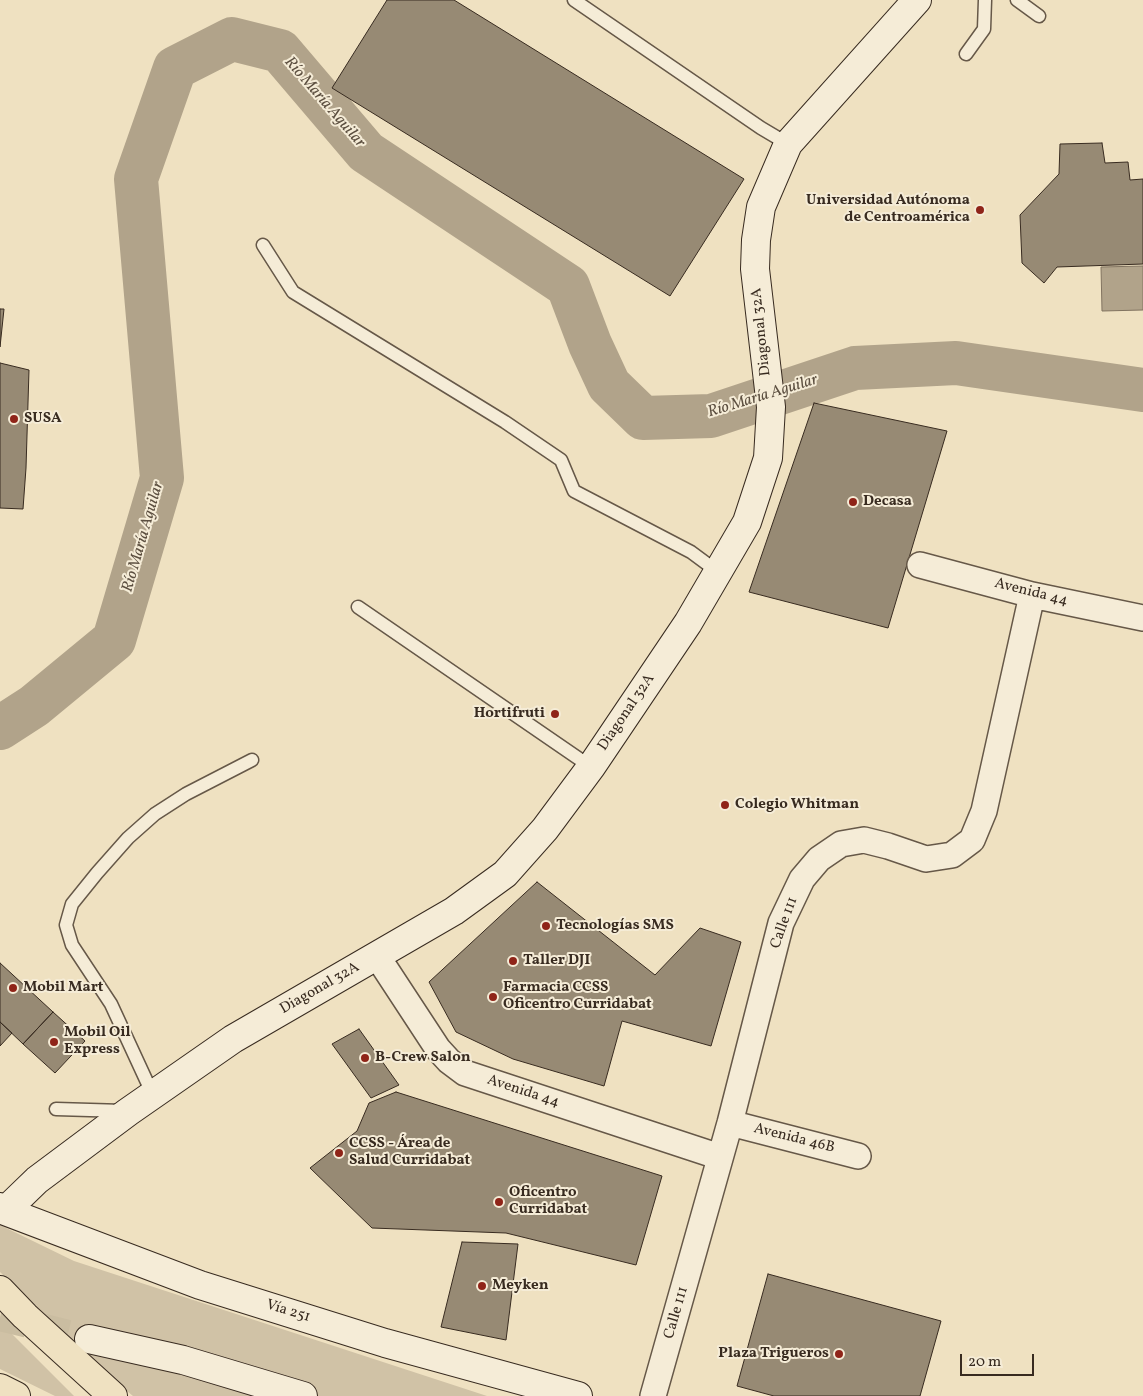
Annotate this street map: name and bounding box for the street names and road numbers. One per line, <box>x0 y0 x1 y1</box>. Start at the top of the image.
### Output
street label: Diagonal 32A <box>748 287 776 377</box>
street label: Avenida 44 <box>993 575 1069 611</box>
street label: Diagonal 32A <box>595 671 659 755</box>
street label: Calle 111 <box>767 895 803 951</box>
street label: Diagonal 32A <box>277 959 363 1019</box>
street label: Avenida 44 <box>485 1072 561 1112</box>
street label: Avenida 46B <box>752 1120 836 1158</box>
street label: Calle 111 <box>661 1285 693 1341</box>
street label: Vía 251 <box>264 1297 312 1327</box>

